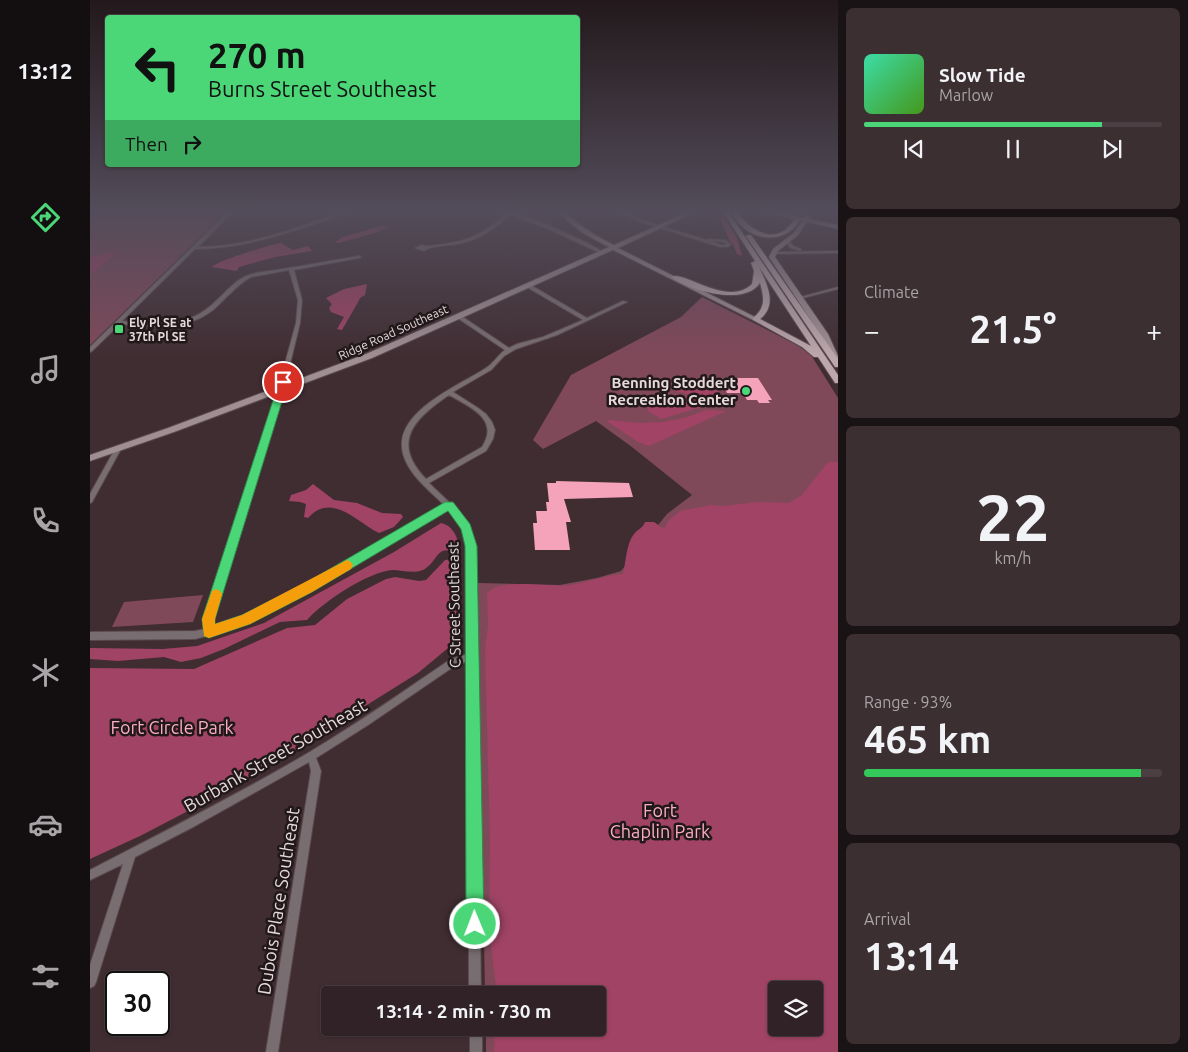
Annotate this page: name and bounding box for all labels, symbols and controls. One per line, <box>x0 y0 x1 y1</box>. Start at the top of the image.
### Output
icon: left <box>125 35 190 100</box>
text: 270 m <box>208 35 306 75</box>
text: 13:12 <box>17 58 73 83</box>
text: Slow Tide <box>939 64 1026 86</box>
text: Burns Street Southeast <box>208 76 436 101</box>
text: Marlow <box>939 86 993 104</box>
icon: right <box>178 130 206 158</box>
text: Then <box>125 133 168 155</box>
icon: previous <box>900 135 928 163</box>
icon: pause <box>999 135 1027 163</box>
icon: next <box>1098 135 1126 163</box>
icon: directions <box>28 200 63 235</box>
text: Climate <box>864 283 919 301</box>
street label: Ridge Road Southeast <box>336 302 450 362</box>
text: 21.5° <box>969 308 1057 350</box>
text: − <box>864 315 880 346</box>
text: + <box>1146 315 1162 346</box>
place label: Ely Pl SE at 37th Pl SE <box>129 316 191 343</box>
marker: Ely Pl SE at 37th Pl SE <box>113 323 125 335</box>
icon: music <box>28 352 63 387</box>
pin <box>262 361 304 403</box>
icon: arrive <box>269 368 297 396</box>
place label: Benning Stoddert Recreation Center <box>608 374 737 408</box>
marker: Benning Stoddert Recreation Center <box>740 385 752 397</box>
text: 22 <box>976 480 1050 553</box>
icon: phone <box>28 503 63 538</box>
street label: C Street Southeast <box>444 542 464 668</box>
text: km/h <box>995 549 1031 567</box>
icon: climate <box>28 655 63 690</box>
text: Range · 93% <box>864 693 952 711</box>
street label: Burbank Street Southeast <box>180 694 370 816</box>
park label: Fort Circle Park <box>110 717 234 737</box>
text: 465 km <box>864 718 991 760</box>
park label: Fort Chaplin Park <box>610 800 710 841</box>
street label: Dubois Place Southeast <box>253 806 303 996</box>
icon: car <box>28 807 63 842</box>
position arrow <box>448 897 500 949</box>
text: Arrival <box>864 910 911 928</box>
text: 13:14 <box>864 935 959 977</box>
icon: filters <box>28 959 63 994</box>
speed limit sign: 30 <box>105 971 170 1036</box>
map controls <box>768 981 823 1036</box>
button: layers <box>768 981 823 1036</box>
text: 13:14 · 2 min · 730 m <box>376 1000 551 1022</box>

